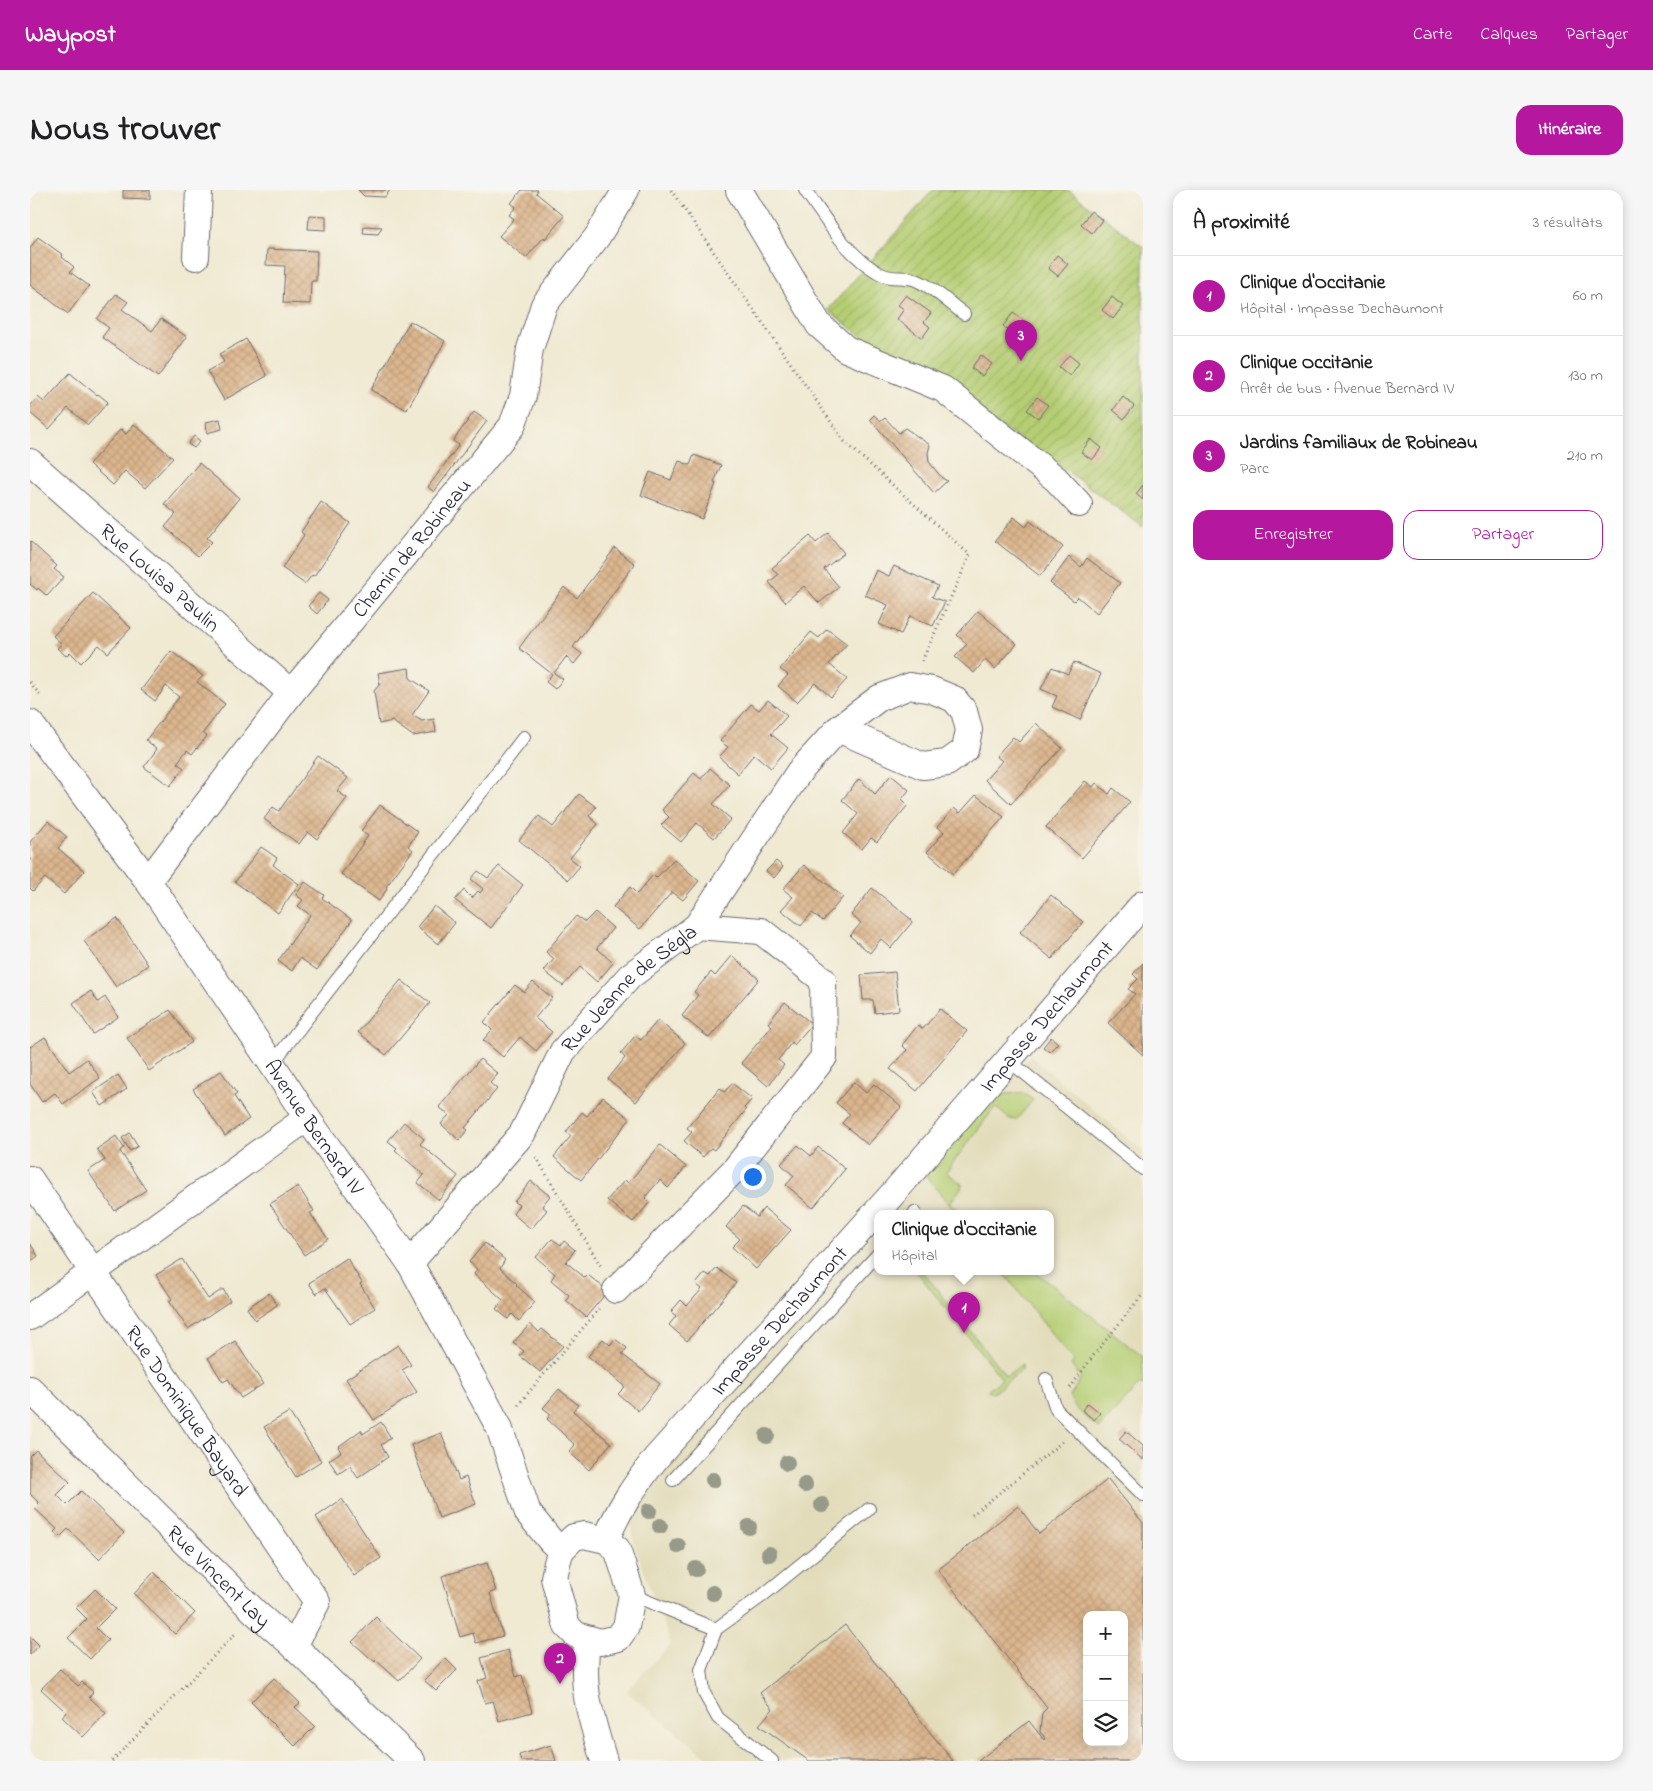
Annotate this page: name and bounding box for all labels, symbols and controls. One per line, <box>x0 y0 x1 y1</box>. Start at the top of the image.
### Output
text: Waypost <box>25 18 116 53</box>
text: Carte <box>1413 22 1452 48</box>
text: Calques <box>1480 22 1538 48</box>
text: Partager <box>1566 22 1628 48</box>
text: Nous trouver <box>30 105 220 156</box>
button: Itinéraire <box>1516 105 1623 155</box>
text: À proximité <box>1193 208 1290 238</box>
text: 3 résultats <box>1533 211 1603 235</box>
text: Clinique d'Occitanie <box>1240 270 1385 297</box>
text: 1 <box>1206 284 1212 308</box>
text: 60 m <box>1573 284 1603 308</box>
text: Hôpital · Impasse Dechaumont <box>1240 297 1444 321</box>
pin: 3 <box>1005 320 1037 361</box>
text: Clinique Occitanie <box>1240 350 1373 377</box>
text: 2 <box>1205 364 1213 388</box>
text: 130 m <box>1568 364 1603 388</box>
text: Arrêt de bus · Avenue Bernard IV <box>1240 377 1454 401</box>
text: Jardins familiaux de Robineau <box>1240 430 1478 457</box>
text: 3 <box>1206 444 1212 468</box>
text: 210 m <box>1567 444 1603 468</box>
text: Parc <box>1240 457 1269 481</box>
street label: Chemin de Robineau <box>346 473 480 625</box>
button: Enregistrer <box>1193 510 1393 560</box>
button: Partager <box>1403 510 1603 560</box>
street label: Rue Louisa Paulin <box>92 517 226 640</box>
street label: Rue Jeanne de Ségla <box>555 918 704 1060</box>
street label: Impasse Dechaumont <box>974 935 1122 1100</box>
street label: Avenue Bernard IV <box>256 1054 370 1202</box>
your location <box>740 1164 766 1190</box>
popup <box>874 1210 1054 1275</box>
text: Clinique d'Occitanie <box>891 1217 1037 1244</box>
street label: Impasse Dechaumont <box>705 1240 856 1403</box>
text: Hôpital <box>891 1244 937 1268</box>
pin: 1 <box>948 1292 980 1333</box>
street label: Rue Dominique Bayard <box>117 1320 255 1504</box>
street label: Rue Vincent Lay <box>159 1519 276 1638</box>
map controls <box>1083 1611 1128 1746</box>
button: + <box>1083 1611 1128 1656</box>
pin: 2 <box>544 1643 576 1684</box>
button: − <box>1083 1656 1128 1701</box>
button: layers <box>1083 1701 1128 1746</box>

